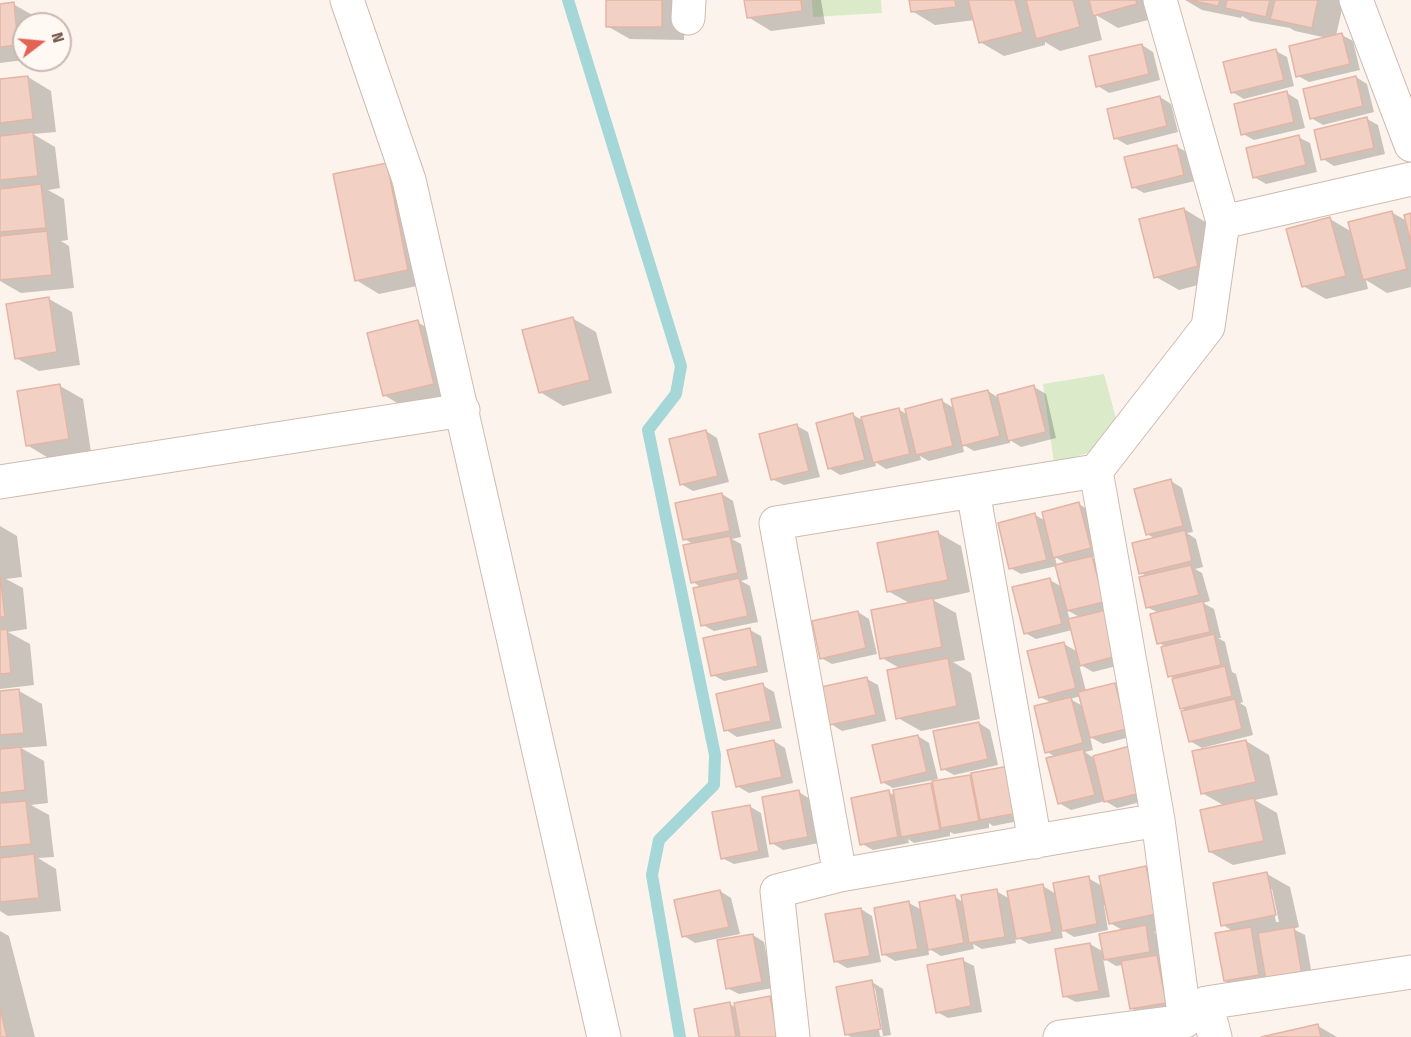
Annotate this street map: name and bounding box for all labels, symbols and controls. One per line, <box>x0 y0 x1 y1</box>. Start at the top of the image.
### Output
north arrow <box>12 12 72 72</box>
text: N <box>47 30 68 45</box>

